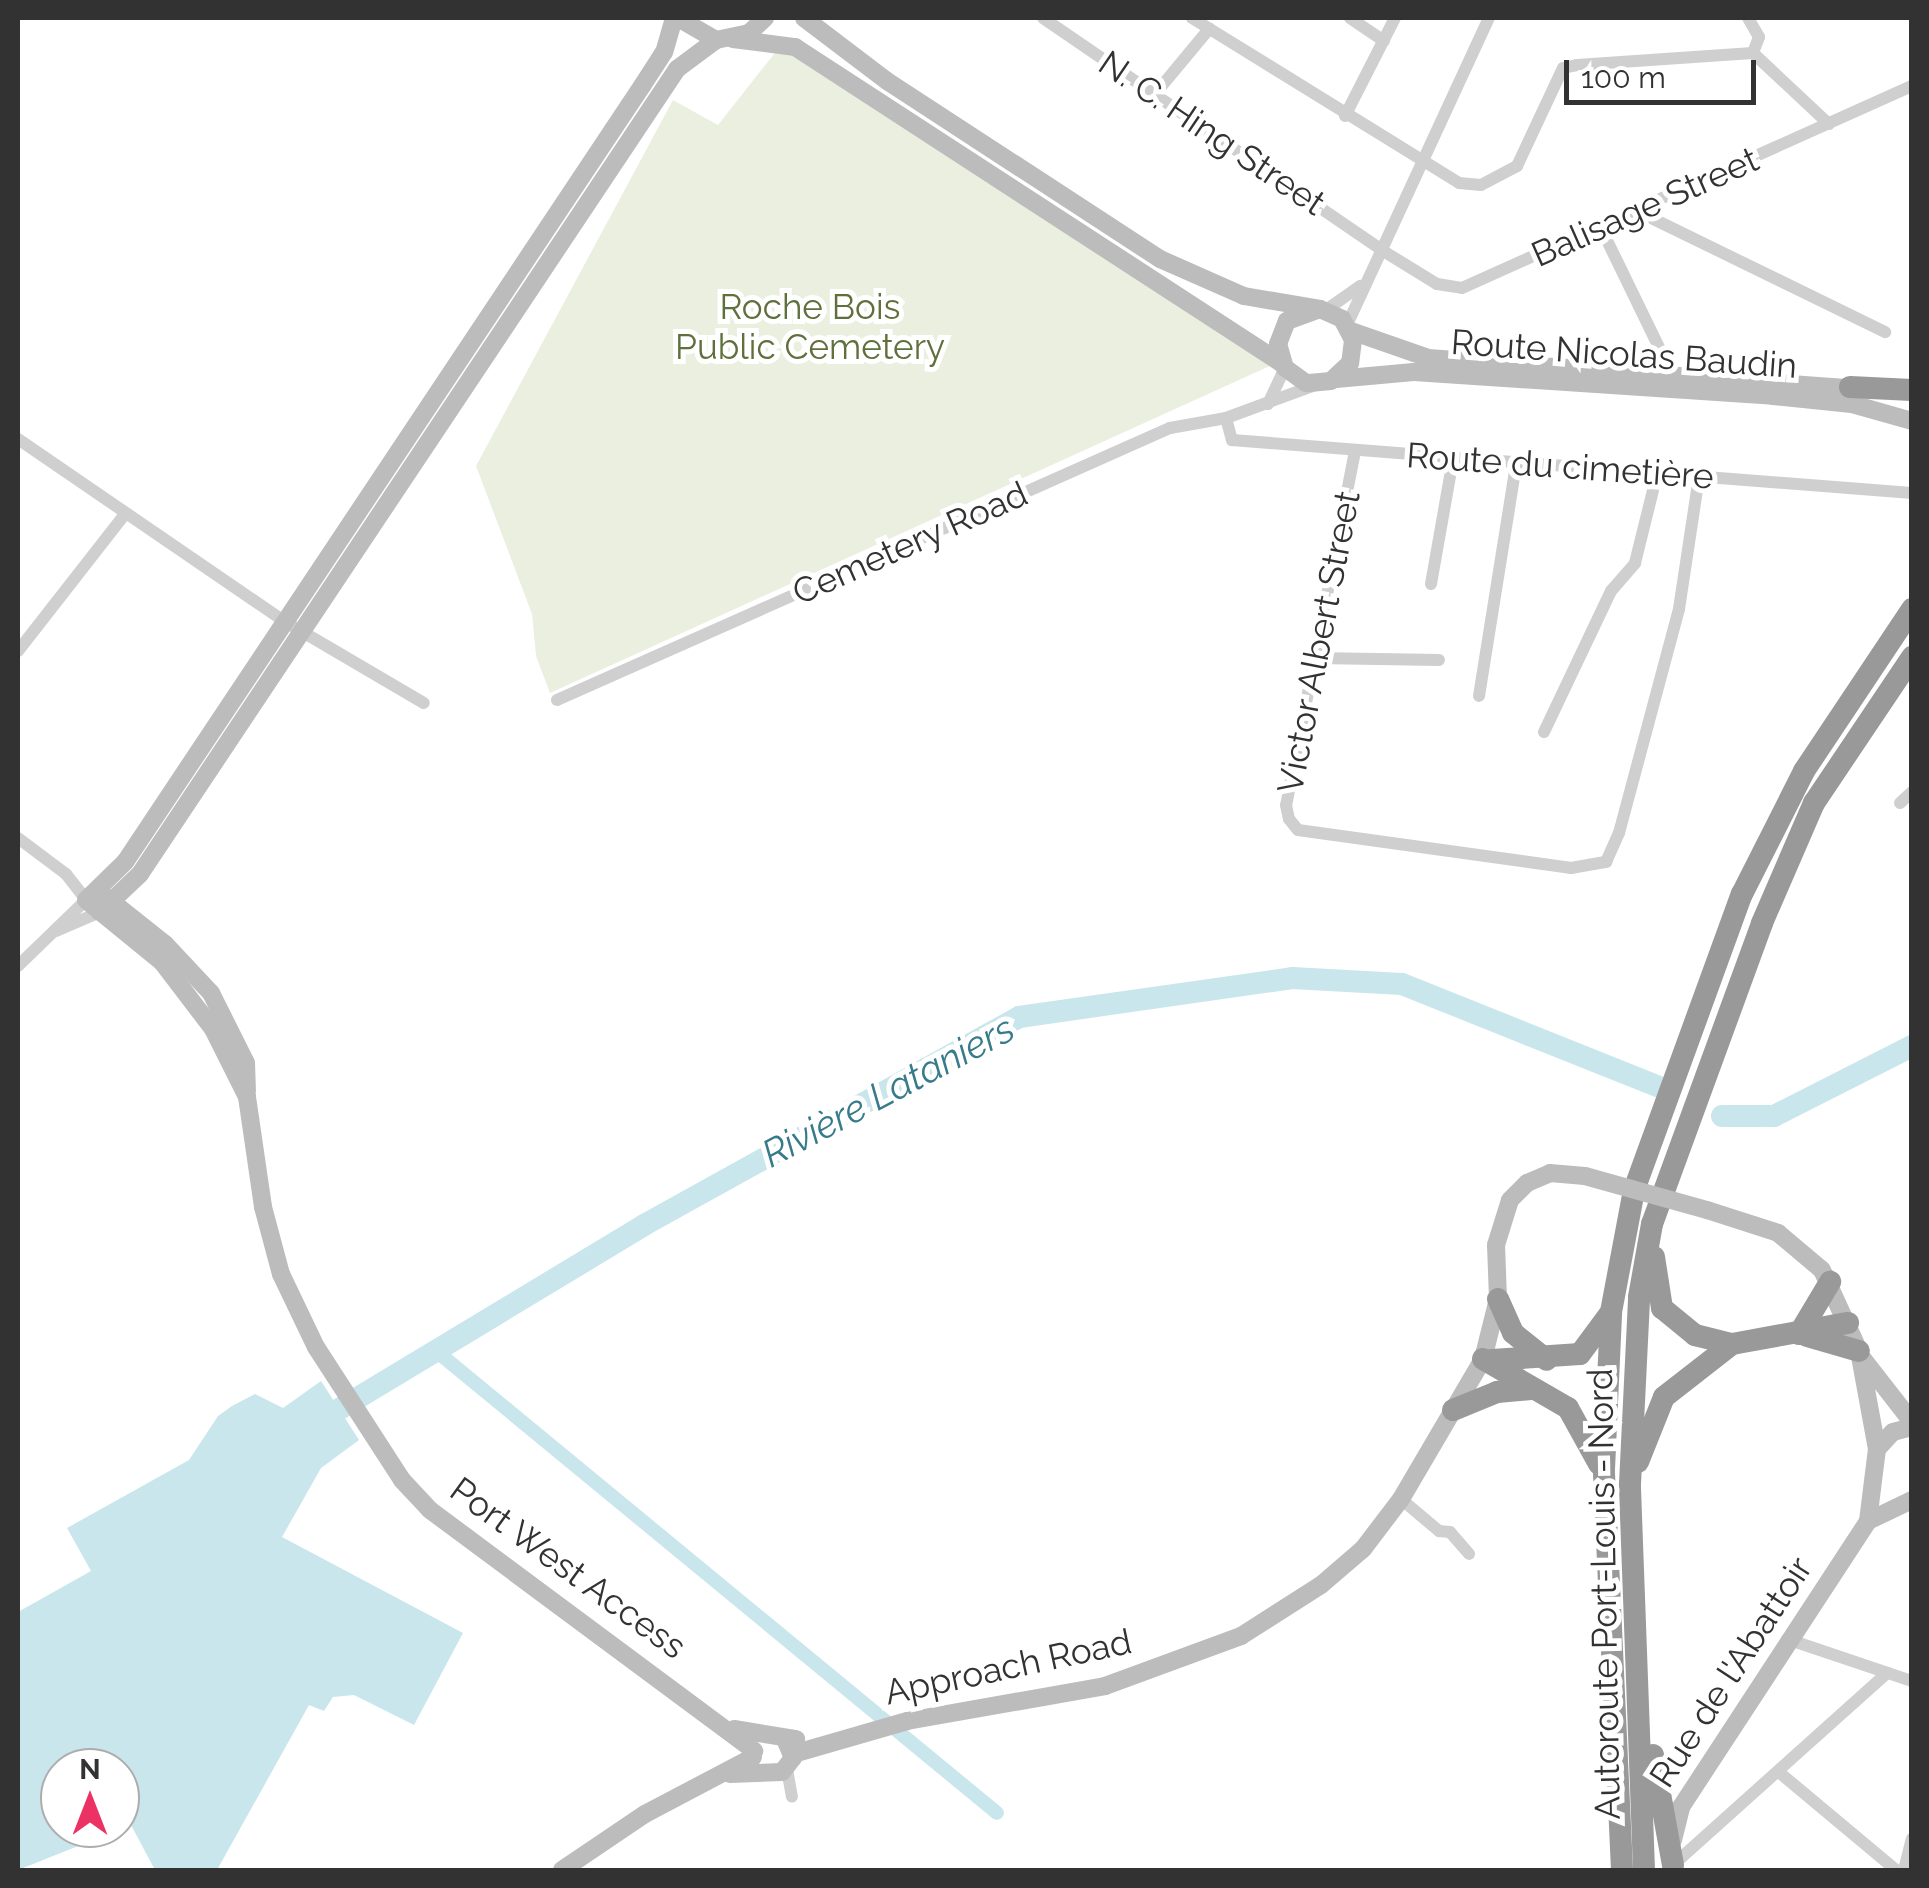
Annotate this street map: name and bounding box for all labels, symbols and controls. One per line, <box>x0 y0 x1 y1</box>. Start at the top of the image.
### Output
scale bar <box>1569 40 1762 102</box>
street label: N. C. Hing Street <box>1091 42 1333 224</box>
text: 100 m <box>1581 60 1666 95</box>
street label: Balisage Street <box>1525 138 1765 276</box>
park label: Roche Bois Public Cemetery <box>675 286 945 368</box>
street label: Route Nicolas Baudin <box>1450 321 1798 387</box>
street label: Route du cimetière <box>1405 434 1715 498</box>
street label: Cemetery Road <box>786 472 1034 614</box>
street label: Victor Albert Street <box>1269 486 1369 798</box>
water label: Rivière Lataniers <box>754 1005 1022 1177</box>
street label: Autoroute Port-Louis - Nord <box>1579 1368 1629 1820</box>
street label: Port West Access <box>441 1468 695 1668</box>
street label: Rue de l'Abattoir <box>1641 1549 1821 1795</box>
street label: Approach Road <box>881 1620 1135 1714</box>
north arrow <box>40 1748 140 1848</box>
text: N <box>79 1753 101 1786</box>

